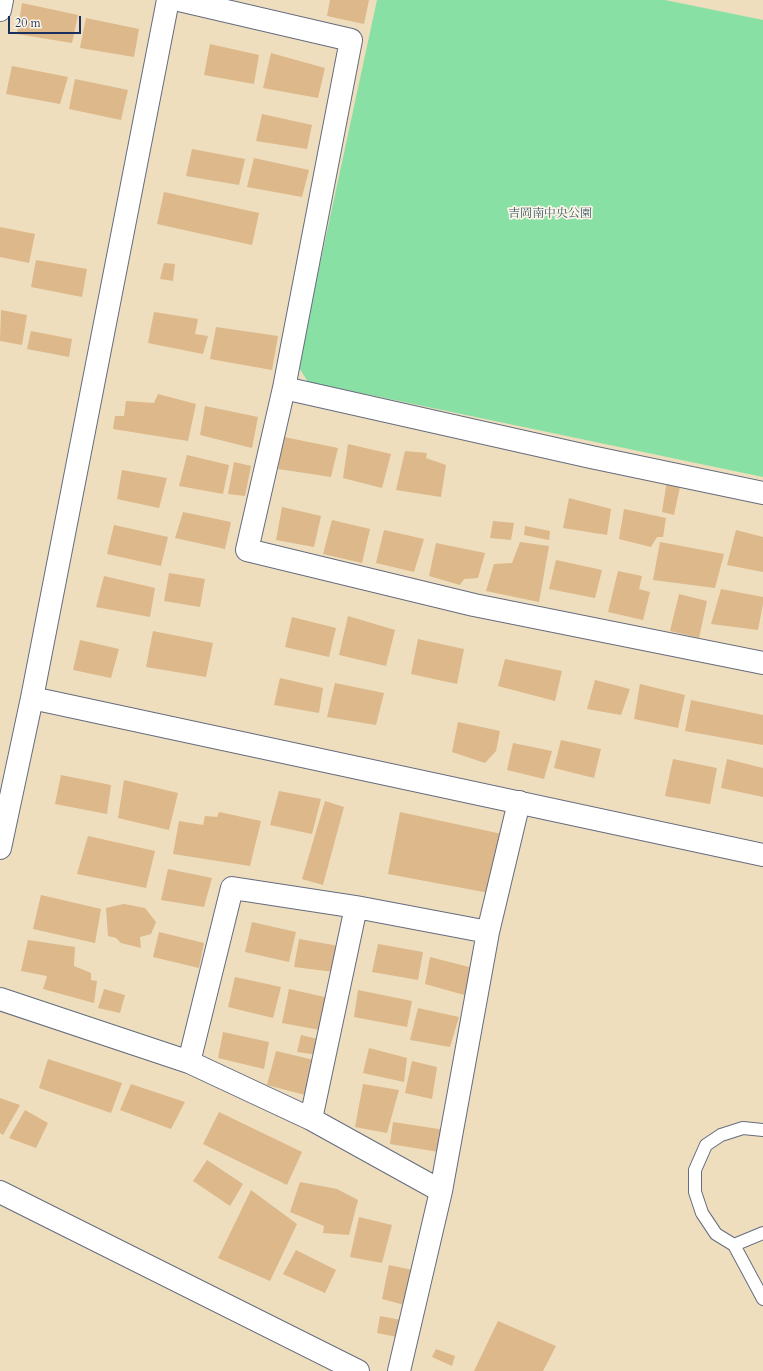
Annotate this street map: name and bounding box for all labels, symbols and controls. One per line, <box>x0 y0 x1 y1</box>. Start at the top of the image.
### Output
scale bar <box>10 8 83 34</box>
text: 20 m <box>15 15 41 31</box>
park label: 吉岡南中央公園 <box>508 207 592 221</box>

